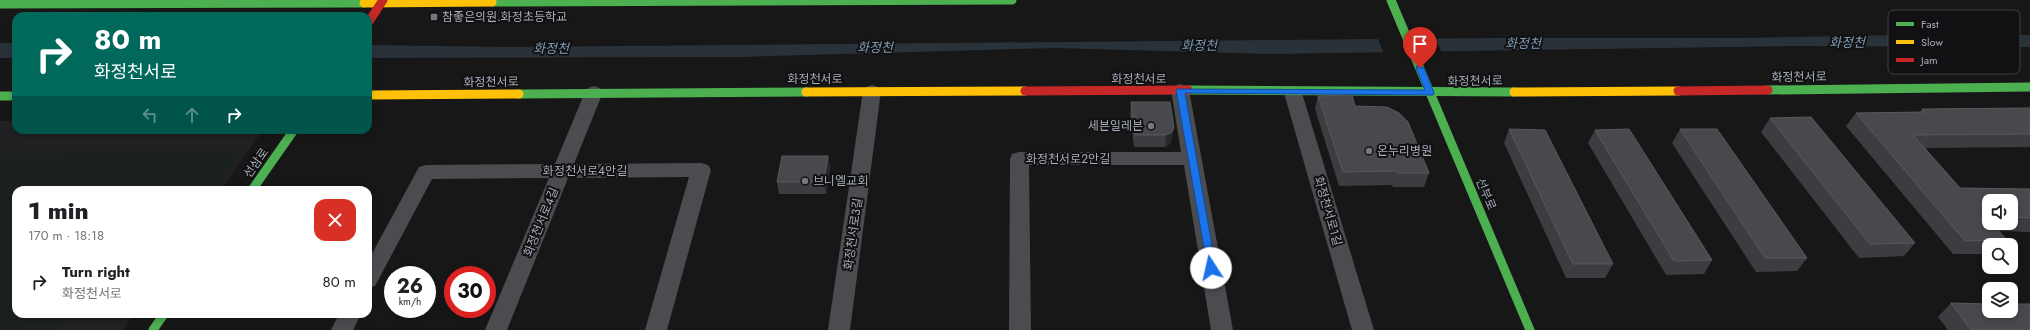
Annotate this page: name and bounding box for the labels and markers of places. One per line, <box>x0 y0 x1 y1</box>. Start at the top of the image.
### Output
place label: 참좋은의원.화정초등학교 <box>442 8 567 26</box>
marker: 참좋은의원.화정초등학교 <box>429 12 439 22</box>
pin <box>1403 27 1437 68</box>
place label: 세븐일레븐 <box>1088 117 1143 135</box>
marker: 세븐일레븐 <box>1146 121 1156 131</box>
place label: 온누리병원 <box>1377 142 1432 160</box>
marker: 온누리병원 <box>1364 146 1374 156</box>
place label: 브니엘교회 <box>813 172 868 190</box>
marker: 브니엘교회 <box>800 176 810 186</box>

